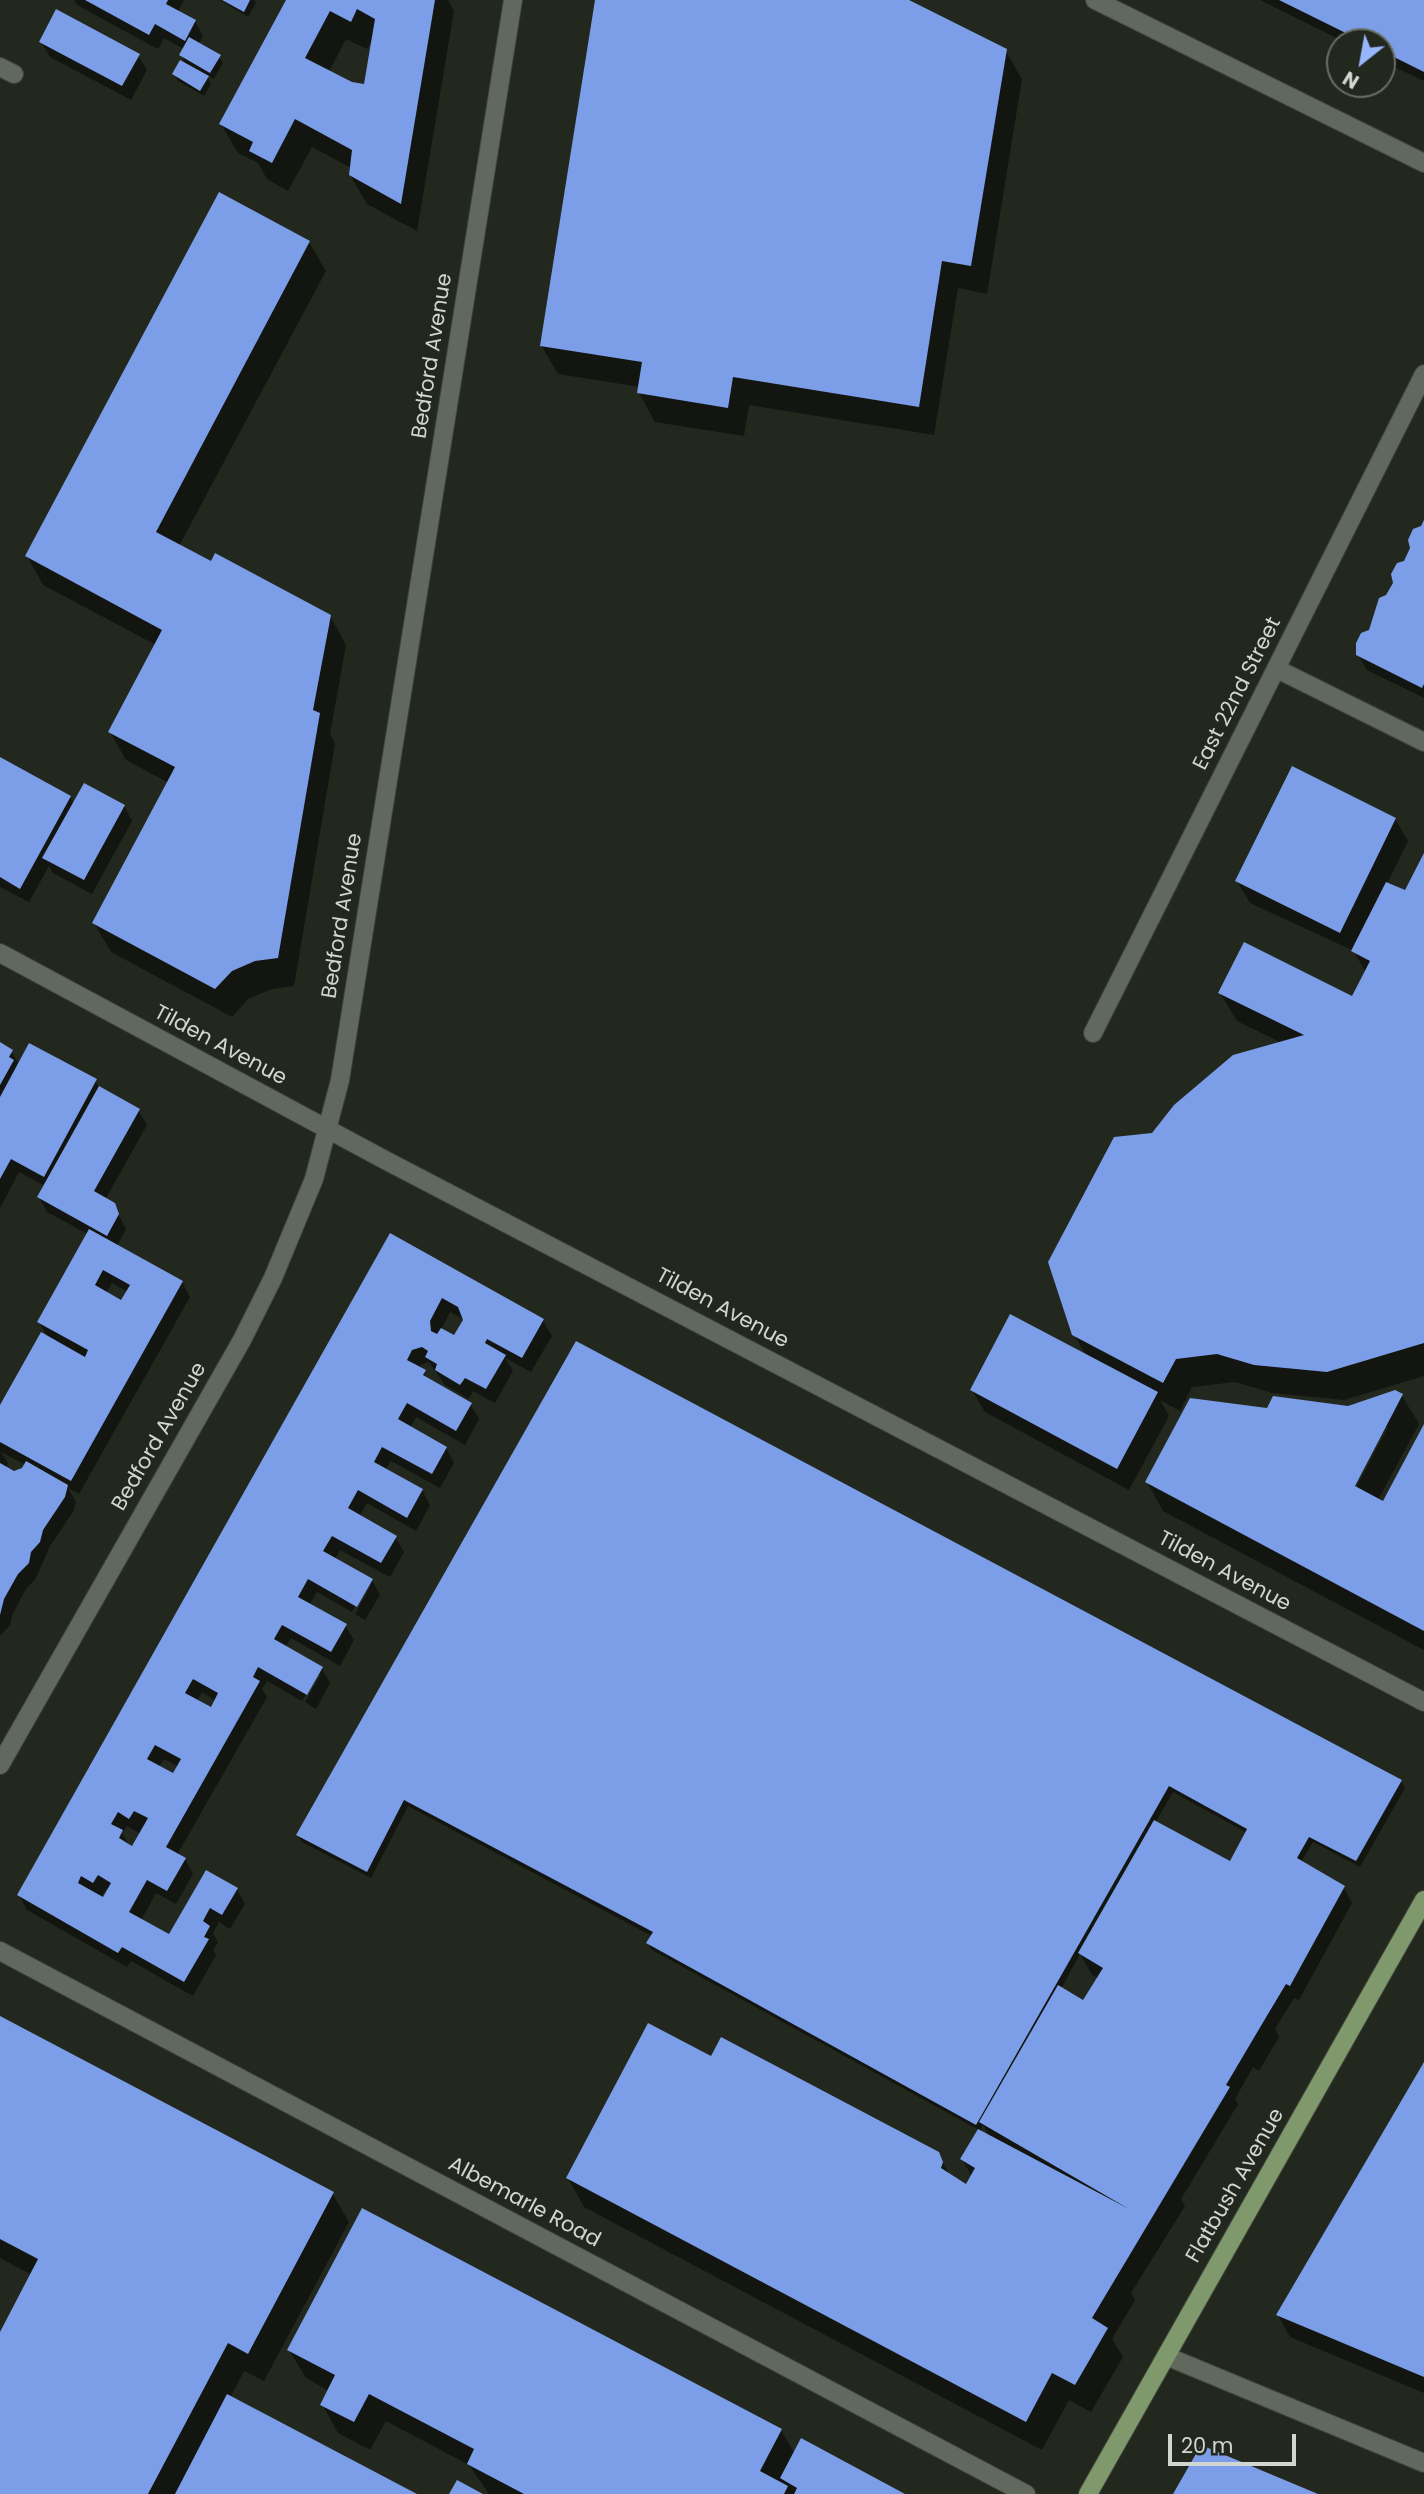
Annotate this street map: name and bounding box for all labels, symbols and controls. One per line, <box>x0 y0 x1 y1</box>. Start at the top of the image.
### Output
north arrow <box>1326 28 1396 98</box>
text: N <box>1338 64 1364 95</box>
street label: Bedford Avenue <box>407 272 459 440</box>
street label: East 22nd Street <box>1189 613 1287 775</box>
street label: Bedford Avenue <box>317 832 369 1000</box>
street label: Tilden Avenue <box>149 1000 291 1092</box>
street label: Tilden Avenue <box>651 1263 793 1355</box>
street label: Bedford Avenue <box>107 1358 213 1516</box>
street label: Tilden Avenue <box>1153 1526 1295 1618</box>
street label: Flatbush Avenue <box>1182 2104 1290 2268</box>
street label: Albemarle Road <box>444 2152 604 2254</box>
scale bar <box>1172 2420 1300 2464</box>
text: 20 m <box>1181 2431 1234 2460</box>

